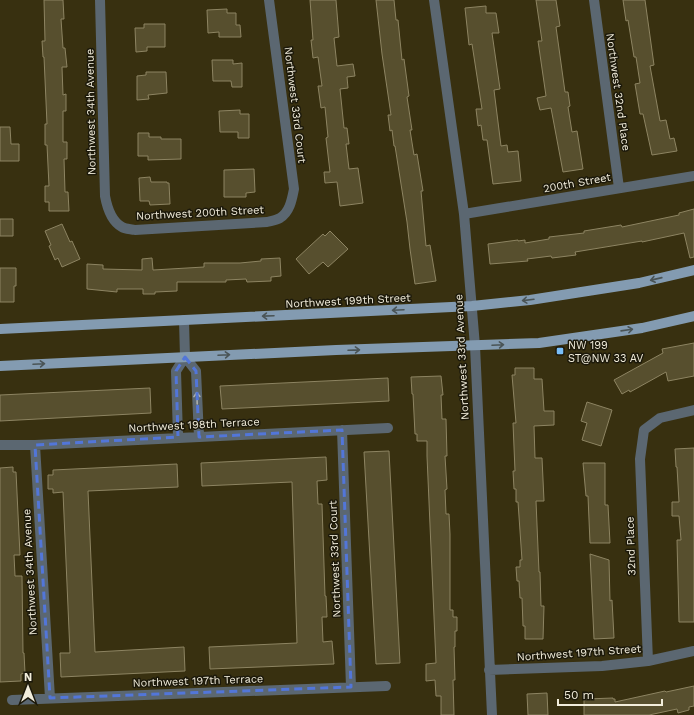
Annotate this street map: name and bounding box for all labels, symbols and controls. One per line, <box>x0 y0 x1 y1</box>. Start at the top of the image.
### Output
street label: Northwest 32nd Place <box>603 32 633 152</box>
street label: Northwest 33rd Court <box>281 46 309 164</box>
street label: Northwest 34th Avenue <box>83 49 99 175</box>
street label: 200th Street <box>542 171 612 195</box>
street label: Northwest 200th Street <box>136 203 265 223</box>
one-way arrow <box>650 276 663 283</box>
street label: Northwest 199th Street <box>285 291 411 311</box>
street label: Northwest 33rd Avenue <box>452 294 472 420</box>
one-way arrow <box>522 296 535 304</box>
one-way arrow <box>392 307 405 314</box>
one-way arrow <box>262 313 275 320</box>
one-way arrow <box>620 326 633 334</box>
place label: NW 199 ST@NW 33 AV <box>568 339 643 365</box>
one-way arrow <box>491 341 504 349</box>
one-way arrow <box>347 346 360 353</box>
marker: NW 199 ST@NW 33 AV <box>555 346 565 356</box>
one-way arrow <box>217 351 230 359</box>
one-way arrow <box>32 360 45 368</box>
one-way arrow <box>193 392 201 405</box>
street label: Northwest 198th Terrace <box>128 415 260 435</box>
street label: Northwest 33rd Court <box>326 500 344 618</box>
street label: Northwest 34th Avenue <box>20 509 40 635</box>
street label: 32nd Place <box>623 516 639 576</box>
street label: Northwest 197th Street <box>516 642 642 664</box>
north arrow <box>8 667 48 707</box>
text: N <box>24 671 32 684</box>
street label: Northwest 197th Terrace <box>133 672 263 690</box>
scale bar <box>558 681 662 707</box>
text: 50 m <box>564 688 594 702</box>

